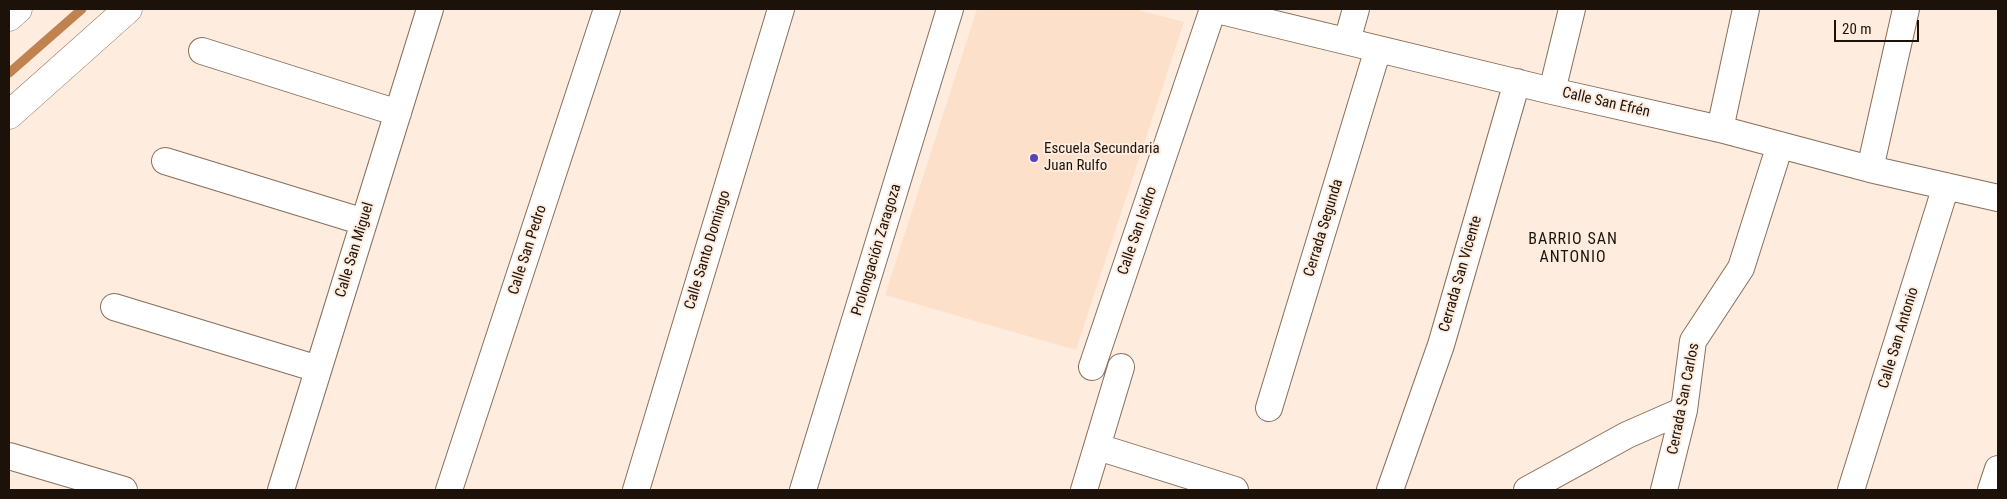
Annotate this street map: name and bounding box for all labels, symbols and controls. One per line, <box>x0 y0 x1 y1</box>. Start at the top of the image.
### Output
scale bar <box>1837 10 1922 42</box>
text: 20 m <box>1842 20 1872 38</box>
street label: Calle San Efrén <box>1560 84 1652 122</box>
place label: Escuela Secundaria Juan Rulfo <box>1044 140 1160 175</box>
marker: Escuela Secundaria Juan Rulfo <box>1028 152 1040 164</box>
street label: Cerrada Segunda <box>1301 177 1347 279</box>
street label: Prolongación Zaragoza <box>848 182 906 318</box>
street label: Calle San Isidro <box>1114 185 1162 277</box>
street label: Calle Santo Domingo <box>681 188 735 312</box>
street label: Calle San Miguel <box>332 200 378 300</box>
street label: Calle San Pedro <box>505 203 551 297</box>
street label: Cerrada San Vicente <box>1436 214 1486 334</box>
district label: BARRIO SAN ANTONIO <box>1527 230 1619 268</box>
street label: Calle San Antonio <box>1875 285 1923 391</box>
street label: Cerrada San Carlos <box>1664 342 1704 456</box>

